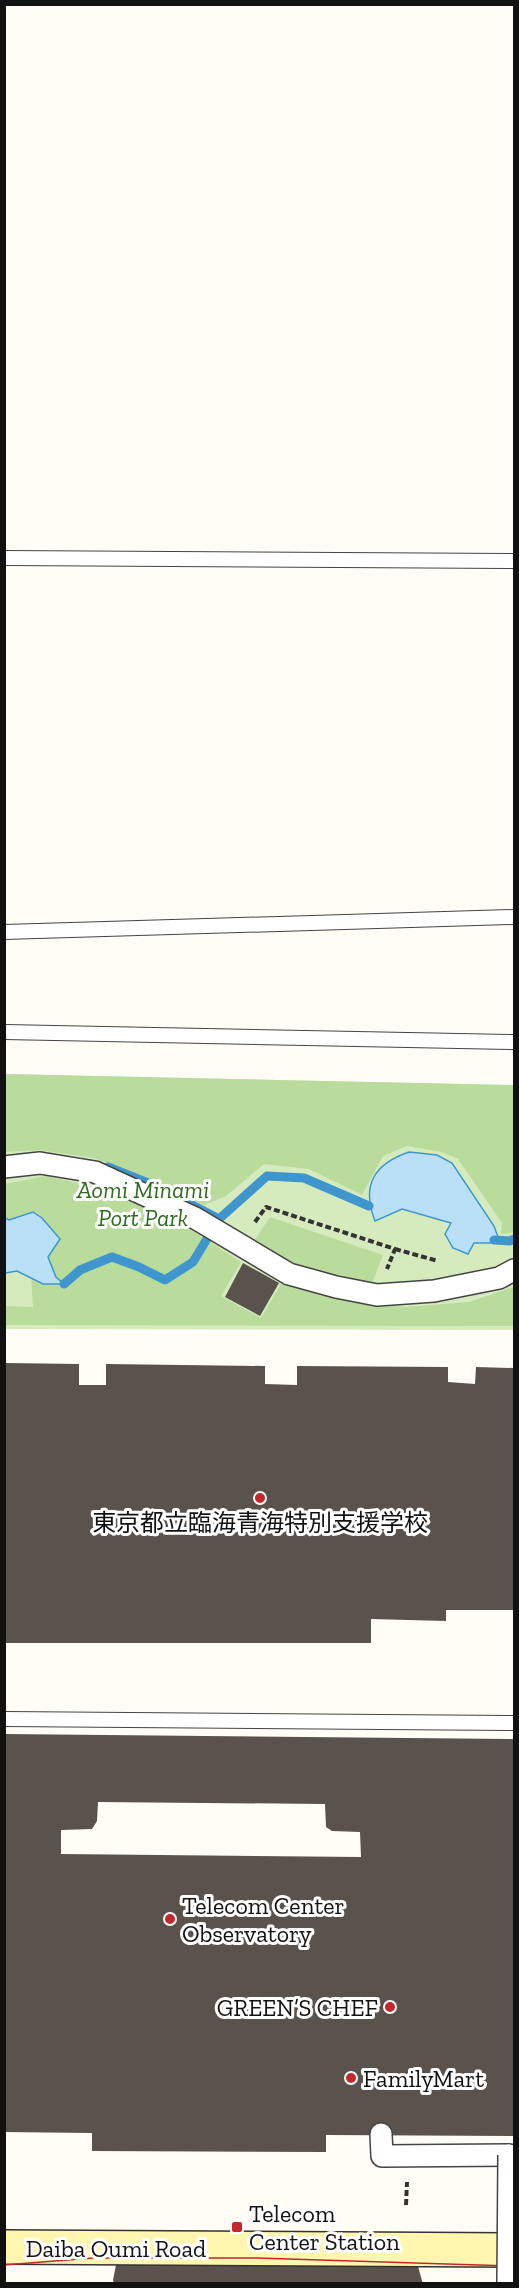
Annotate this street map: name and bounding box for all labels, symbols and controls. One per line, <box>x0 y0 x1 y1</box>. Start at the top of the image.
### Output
park label: Aomi Minami Port Park <box>76 1175 209 1232</box>
marker: 東京都立臨海青海特別支援学校 <box>253 1491 267 1505</box>
place label: 東京都立臨海青海特別支援学校 <box>92 1508 428 1537</box>
place label: Telecom Center Observatory <box>182 1891 345 1948</box>
marker: Telecom Center Observatory <box>163 1912 177 1926</box>
place label: GREEN’S CHEF <box>217 1993 378 2022</box>
marker: GREEN’S CHEF <box>383 2000 397 2014</box>
place label: FamilyMart <box>363 2064 484 2093</box>
marker: FamilyMart <box>344 2071 358 2085</box>
place label: Telecom Center Station <box>249 2199 400 2256</box>
marker: Telecom Center Station <box>230 2220 244 2234</box>
street label: Daiba Oumi Road <box>26 2234 206 2263</box>

